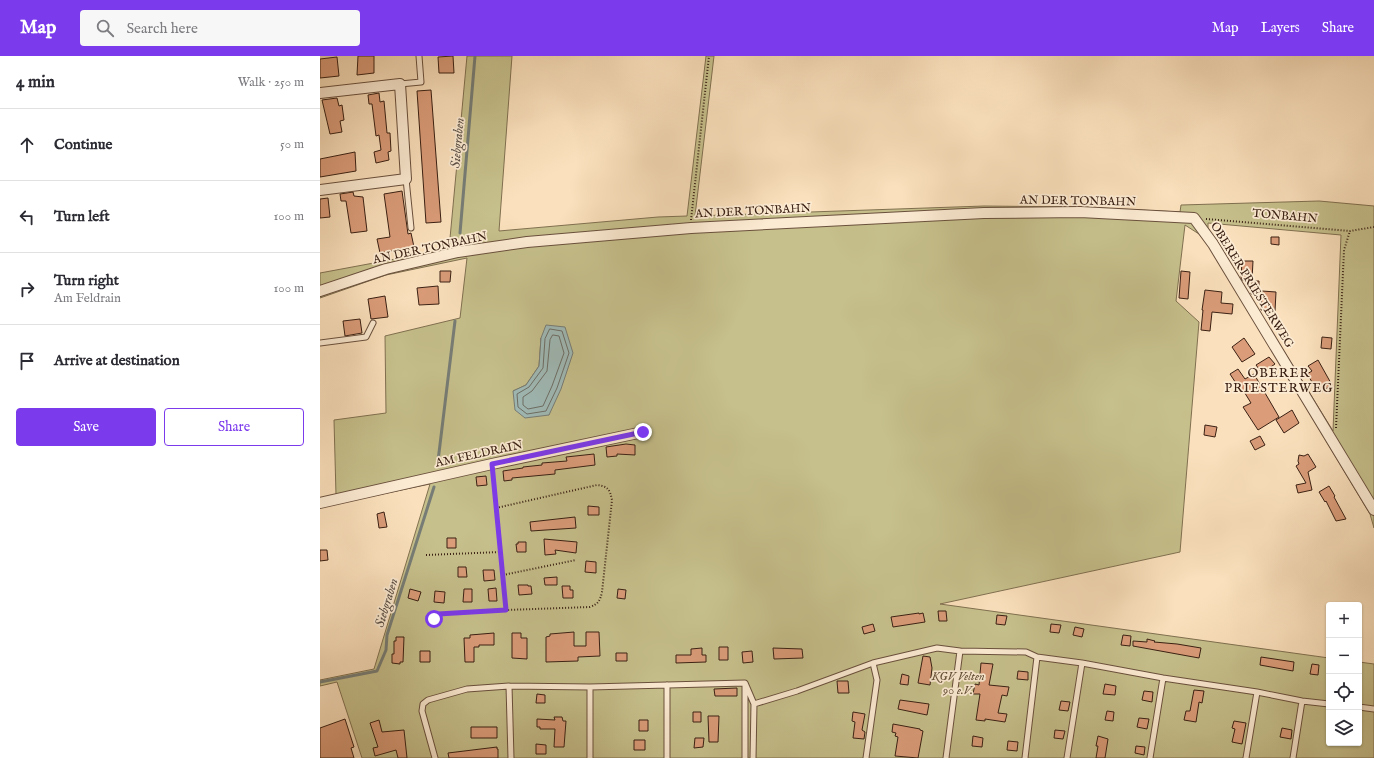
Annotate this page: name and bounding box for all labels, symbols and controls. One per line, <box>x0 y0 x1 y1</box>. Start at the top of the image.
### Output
search box <box>80 10 360 46</box>
text: Map <box>20 16 56 40</box>
icon: search <box>94 17 116 39</box>
text: Search here <box>126 19 198 38</box>
text: Map <box>1212 19 1239 37</box>
text: Layers <box>1261 19 1300 37</box>
text: Share <box>1322 19 1354 37</box>
text: 4 min <box>16 72 55 93</box>
text: Walk · 250 m <box>238 74 304 91</box>
water label: Siebgraben <box>447 117 470 169</box>
icon: ahead <box>16 134 38 156</box>
text: Continue <box>54 135 112 154</box>
text: 50 m <box>280 136 304 153</box>
street label: AN DER TONBAHN <box>1019 192 1137 210</box>
street label: AN DER TONBAHN <box>694 200 812 222</box>
icon: left <box>16 206 38 228</box>
street label: TONBAHN <box>1252 206 1319 226</box>
text: Turn left <box>54 207 110 226</box>
text: 100 m <box>274 208 304 225</box>
street label: OBERER PRIESTERWEG <box>1207 219 1297 351</box>
street label: AN DER TONBAHN <box>371 228 489 268</box>
text: Turn right <box>54 271 119 290</box>
icon: right <box>16 278 38 300</box>
text: 100 m <box>274 280 304 297</box>
text: Am Feldrain <box>54 290 121 307</box>
icon: arrive <box>16 350 38 372</box>
text: Arrive at destination <box>54 351 180 370</box>
district label: OBERER PRIESTERWEG <box>1224 365 1334 397</box>
button: Save <box>16 408 156 446</box>
button: Share <box>164 408 304 446</box>
route end <box>634 423 652 441</box>
street label: AM FELDRAIN <box>433 437 525 471</box>
water label: Siebgraben <box>372 576 403 630</box>
map controls <box>1326 602 1362 746</box>
button: + <box>1326 602 1362 638</box>
route start <box>425 610 443 628</box>
button: − <box>1326 638 1362 674</box>
park label: KGV Velten 90 e.V. <box>930 669 985 698</box>
button: locate <box>1326 674 1362 710</box>
button: layers <box>1326 710 1362 746</box>

